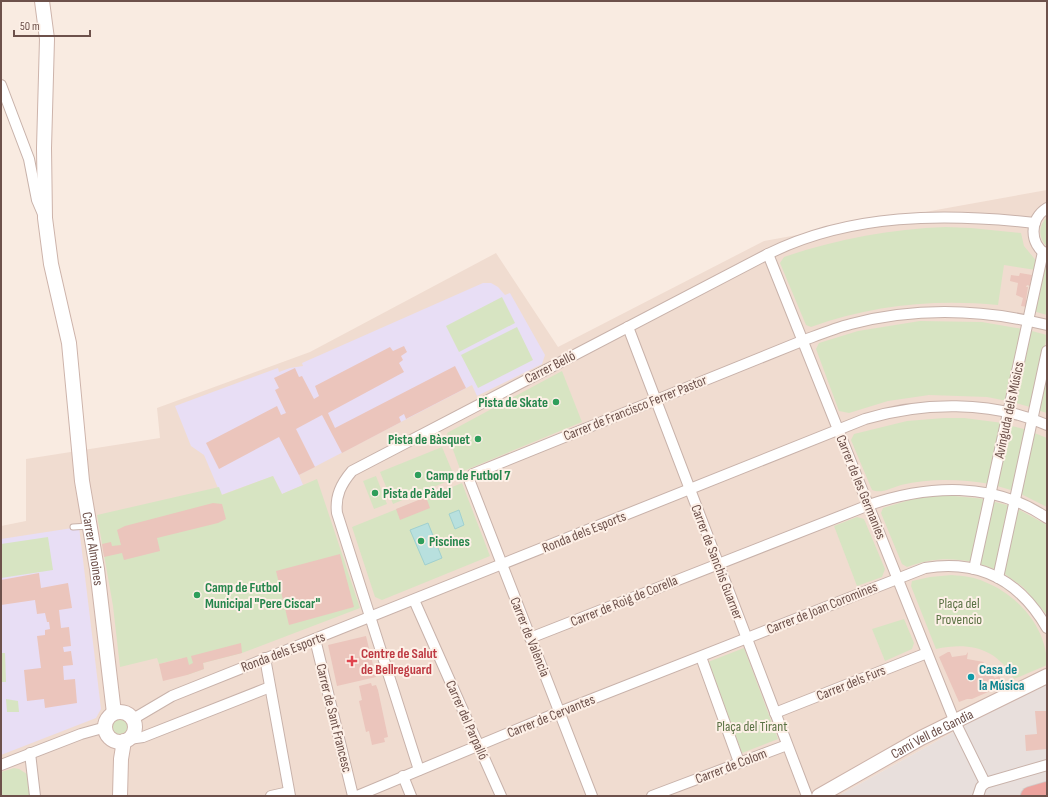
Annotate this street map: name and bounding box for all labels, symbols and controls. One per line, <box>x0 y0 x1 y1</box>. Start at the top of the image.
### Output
scale bar <box>14 12 90 38</box>
text: 50 m <box>20 19 40 34</box>
street label: Carrer Belló <box>522 347 578 387</box>
street label: Avinguda dels Músics <box>990 360 1028 461</box>
street label: Carrer de Francisco Ferrer Pastor <box>561 371 709 445</box>
place label: Pista de Skate <box>478 394 548 411</box>
marker: Pista de Skate <box>551 397 561 407</box>
place label: Pista de Bàsquet <box>388 431 470 448</box>
street label: Carrer de les Germanies <box>832 432 890 542</box>
marker: Pista de Bàsquet <box>473 434 483 444</box>
place label: Camp de Futbol 7 <box>426 467 511 484</box>
marker: Camp de Futbol 7 <box>413 470 423 480</box>
place label: Pista de Pàdel <box>383 485 451 502</box>
marker: Pista de Pàdel <box>370 488 380 498</box>
street label: Carrer de Sanchis Guarner <box>687 502 747 622</box>
street label: Ronda dels Esports <box>540 508 628 556</box>
street label: Carrer Almoines <box>79 510 107 587</box>
place label: Piscines <box>429 533 470 550</box>
marker: Piscines <box>416 536 426 546</box>
street label: Carrer de Roig de Corella <box>568 572 680 630</box>
street label: Carrer de Joan Coromines <box>764 578 880 638</box>
place label: Camp de Futbol Municipal "Pere Ciscar" <box>205 579 320 612</box>
marker: Camp de Futbol Municipal "Pere Ciscar" <box>192 590 202 600</box>
street label: Carrer de València <box>506 595 554 679</box>
park label: Plaça del Provencio <box>936 595 982 628</box>
street label: Ronda dels Esports <box>239 628 327 676</box>
place label: Centre de Salut de Bellreguard <box>361 645 438 678</box>
marker: Centre de Salut de Bellreguard <box>346 655 358 667</box>
street label: Carrer dels Furs <box>814 661 888 705</box>
place label: Casa de la Música <box>979 661 1025 694</box>
street label: Carrer de Sant Francesc <box>312 662 356 774</box>
marker: Casa de la Música <box>966 672 976 682</box>
street label: Carrer del Parpalló <box>442 678 492 763</box>
street label: Carrer de Cervantes <box>505 691 597 741</box>
street label: Camí Vell de Gandia <box>888 705 976 762</box>
park label: Plaça del Tirant <box>716 718 788 735</box>
street label: Carrer de Colom <box>693 745 769 787</box>

